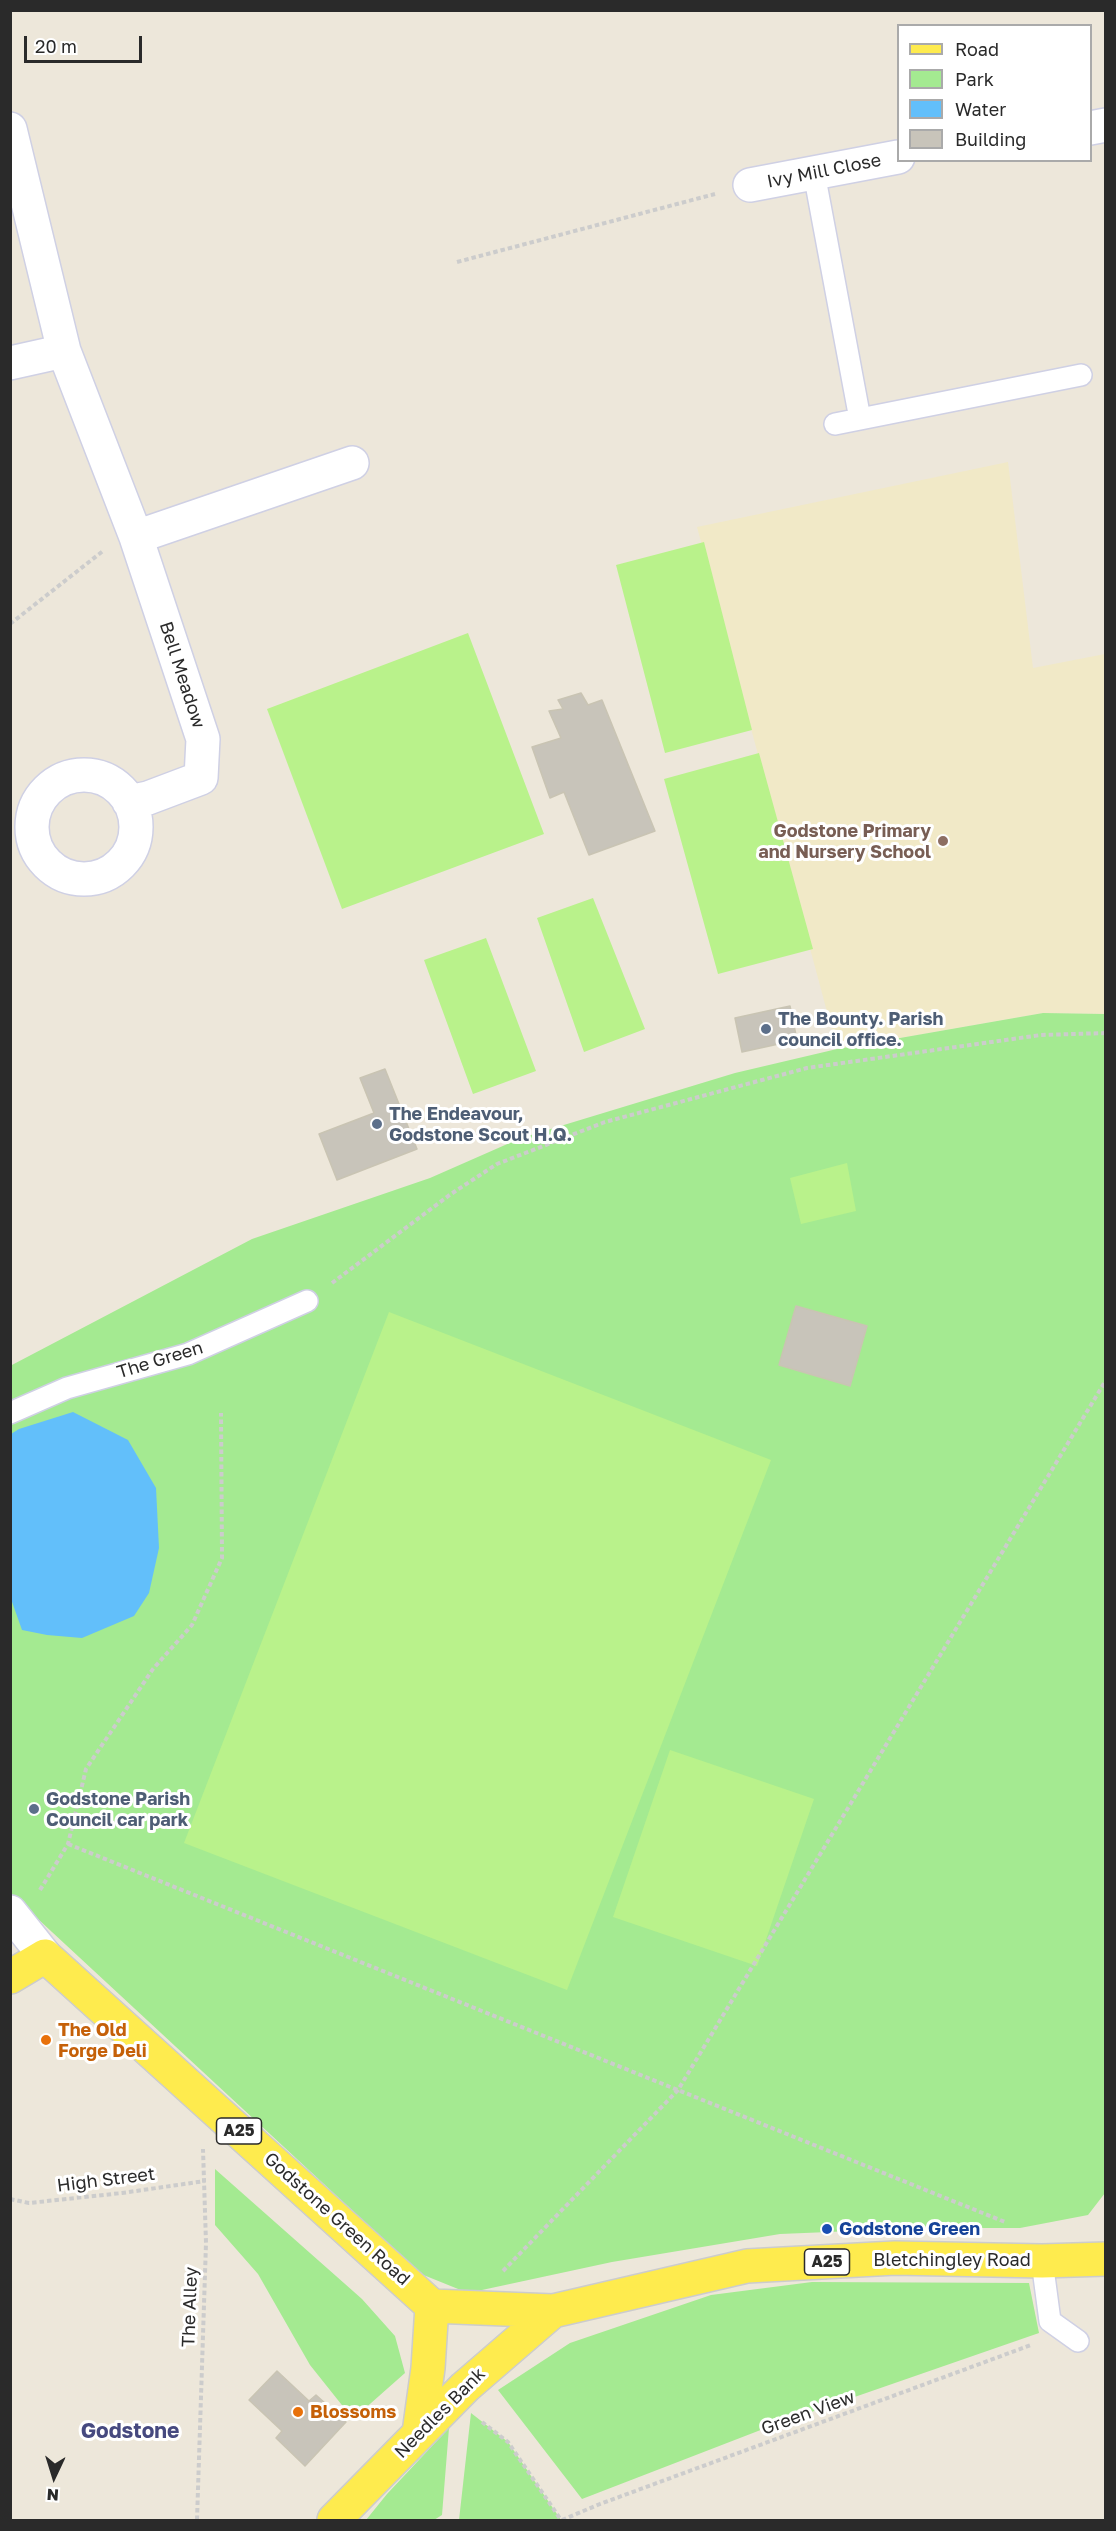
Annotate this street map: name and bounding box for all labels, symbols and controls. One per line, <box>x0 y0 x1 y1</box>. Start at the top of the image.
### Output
scale bar <box>27 24 146 62</box>
legend <box>897 24 1092 162</box>
text: 20 m <box>35 35 77 57</box>
text: Road <box>955 38 999 60</box>
text: Park <box>955 68 994 90</box>
text: Water <box>955 98 1006 120</box>
text: Building <box>955 128 1026 150</box>
street label: Ivy Mill Close <box>765 149 883 193</box>
street label: Bell Meadow <box>155 619 209 731</box>
place label: Godstone Primary and Nursery School <box>758 820 931 862</box>
marker: Godstone Primary and Nursery School <box>936 834 950 848</box>
place label: The Bounty. Parish council office. <box>778 1008 943 1050</box>
marker: The Bounty. Parish council office. <box>759 1022 773 1036</box>
place label: The Endeavour, Godstone Scout H.Q. <box>389 1103 572 1146</box>
marker: The Endeavour, Godstone Scout H.Q. <box>370 1117 384 1131</box>
street label: The Green <box>114 1337 206 1383</box>
place label: Godstone Parish Council car park <box>46 1788 190 1830</box>
marker: Godstone Parish Council car park <box>27 1802 41 1816</box>
place label: The Old Forge Deli <box>58 2019 147 2062</box>
marker: The Old Forge Deli <box>39 2033 53 2047</box>
road number: A25 <box>216 2118 262 2144</box>
street label: Godstone Green Road <box>260 2148 414 2290</box>
street label: High Street <box>56 2163 156 2197</box>
place label: Godstone Green <box>839 2218 980 2240</box>
marker: Godstone Green <box>820 2222 834 2236</box>
road number: A25 <box>804 2249 850 2275</box>
street label: Bletchingley Road <box>873 2249 1031 2271</box>
street label: The Alley <box>178 2266 202 2348</box>
street label: Needles Bank <box>390 2363 490 2463</box>
street label: Green View <box>758 2386 858 2440</box>
place label: Blossoms <box>310 2401 396 2423</box>
marker: Blossoms <box>291 2405 305 2419</box>
district label: Godstone <box>81 2418 179 2444</box>
north arrow <box>24 2447 84 2507</box>
text: N <box>46 2485 60 2505</box>

